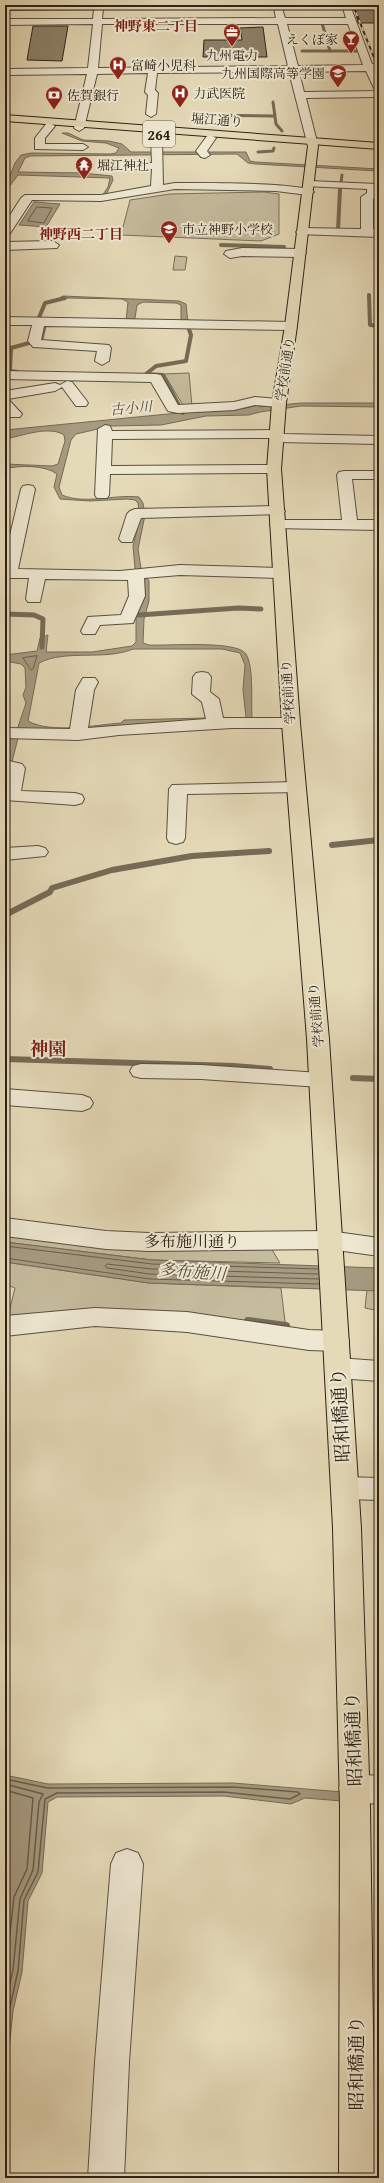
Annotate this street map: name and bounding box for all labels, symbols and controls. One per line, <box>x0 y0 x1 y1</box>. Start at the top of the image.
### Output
district label: 神野東二丁目 <box>114 16 198 36</box>
office icon: 九州電力 <box>222 22 242 47</box>
bar icon: えくぼ家 <box>341 29 361 54</box>
place label: えくぼ家 <box>286 30 338 49</box>
place label: 九州電力 <box>206 46 258 65</box>
hospital icon: 富崎小児科 <box>108 55 128 80</box>
place label: 富崎小児科 <box>131 56 196 75</box>
school or university icon: 九州国際高等学園 <box>328 63 348 88</box>
place label: 九州国際高等学園 <box>221 64 325 83</box>
hospital icon: 力武医院 <box>170 83 190 108</box>
place label: 力武医院 <box>193 84 245 103</box>
bank icon: 佐賀銀行 <box>44 85 64 110</box>
place label: 佐賀銀行 <box>67 86 119 105</box>
street label: 堀江通り <box>190 109 244 131</box>
road number: 264 <box>143 121 175 147</box>
temple icon: 堀江神社 <box>74 155 94 180</box>
place label: 堀江神社 <box>97 156 149 175</box>
school or university icon: 市立神野小学校 <box>159 219 179 244</box>
place label: 市立神野小学校 <box>182 220 273 239</box>
district label: 神野西二丁目 <box>39 224 123 244</box>
street label: 学校前通り <box>271 335 299 403</box>
water label: 古小川 <box>109 396 155 420</box>
street label: 学校前通り <box>276 659 300 725</box>
street label: 学校前通り <box>304 982 328 1048</box>
district label: 神園 <box>30 1035 66 1062</box>
street label: 多布施川通り <box>144 1229 240 1253</box>
water label: 多布施川 <box>157 1256 229 1286</box>
street label: 昭和橋通り <box>324 1367 356 1463</box>
street label: 昭和橋通り <box>337 1691 369 1787</box>
street label: 昭和橋通り <box>342 2015 370 2111</box>

